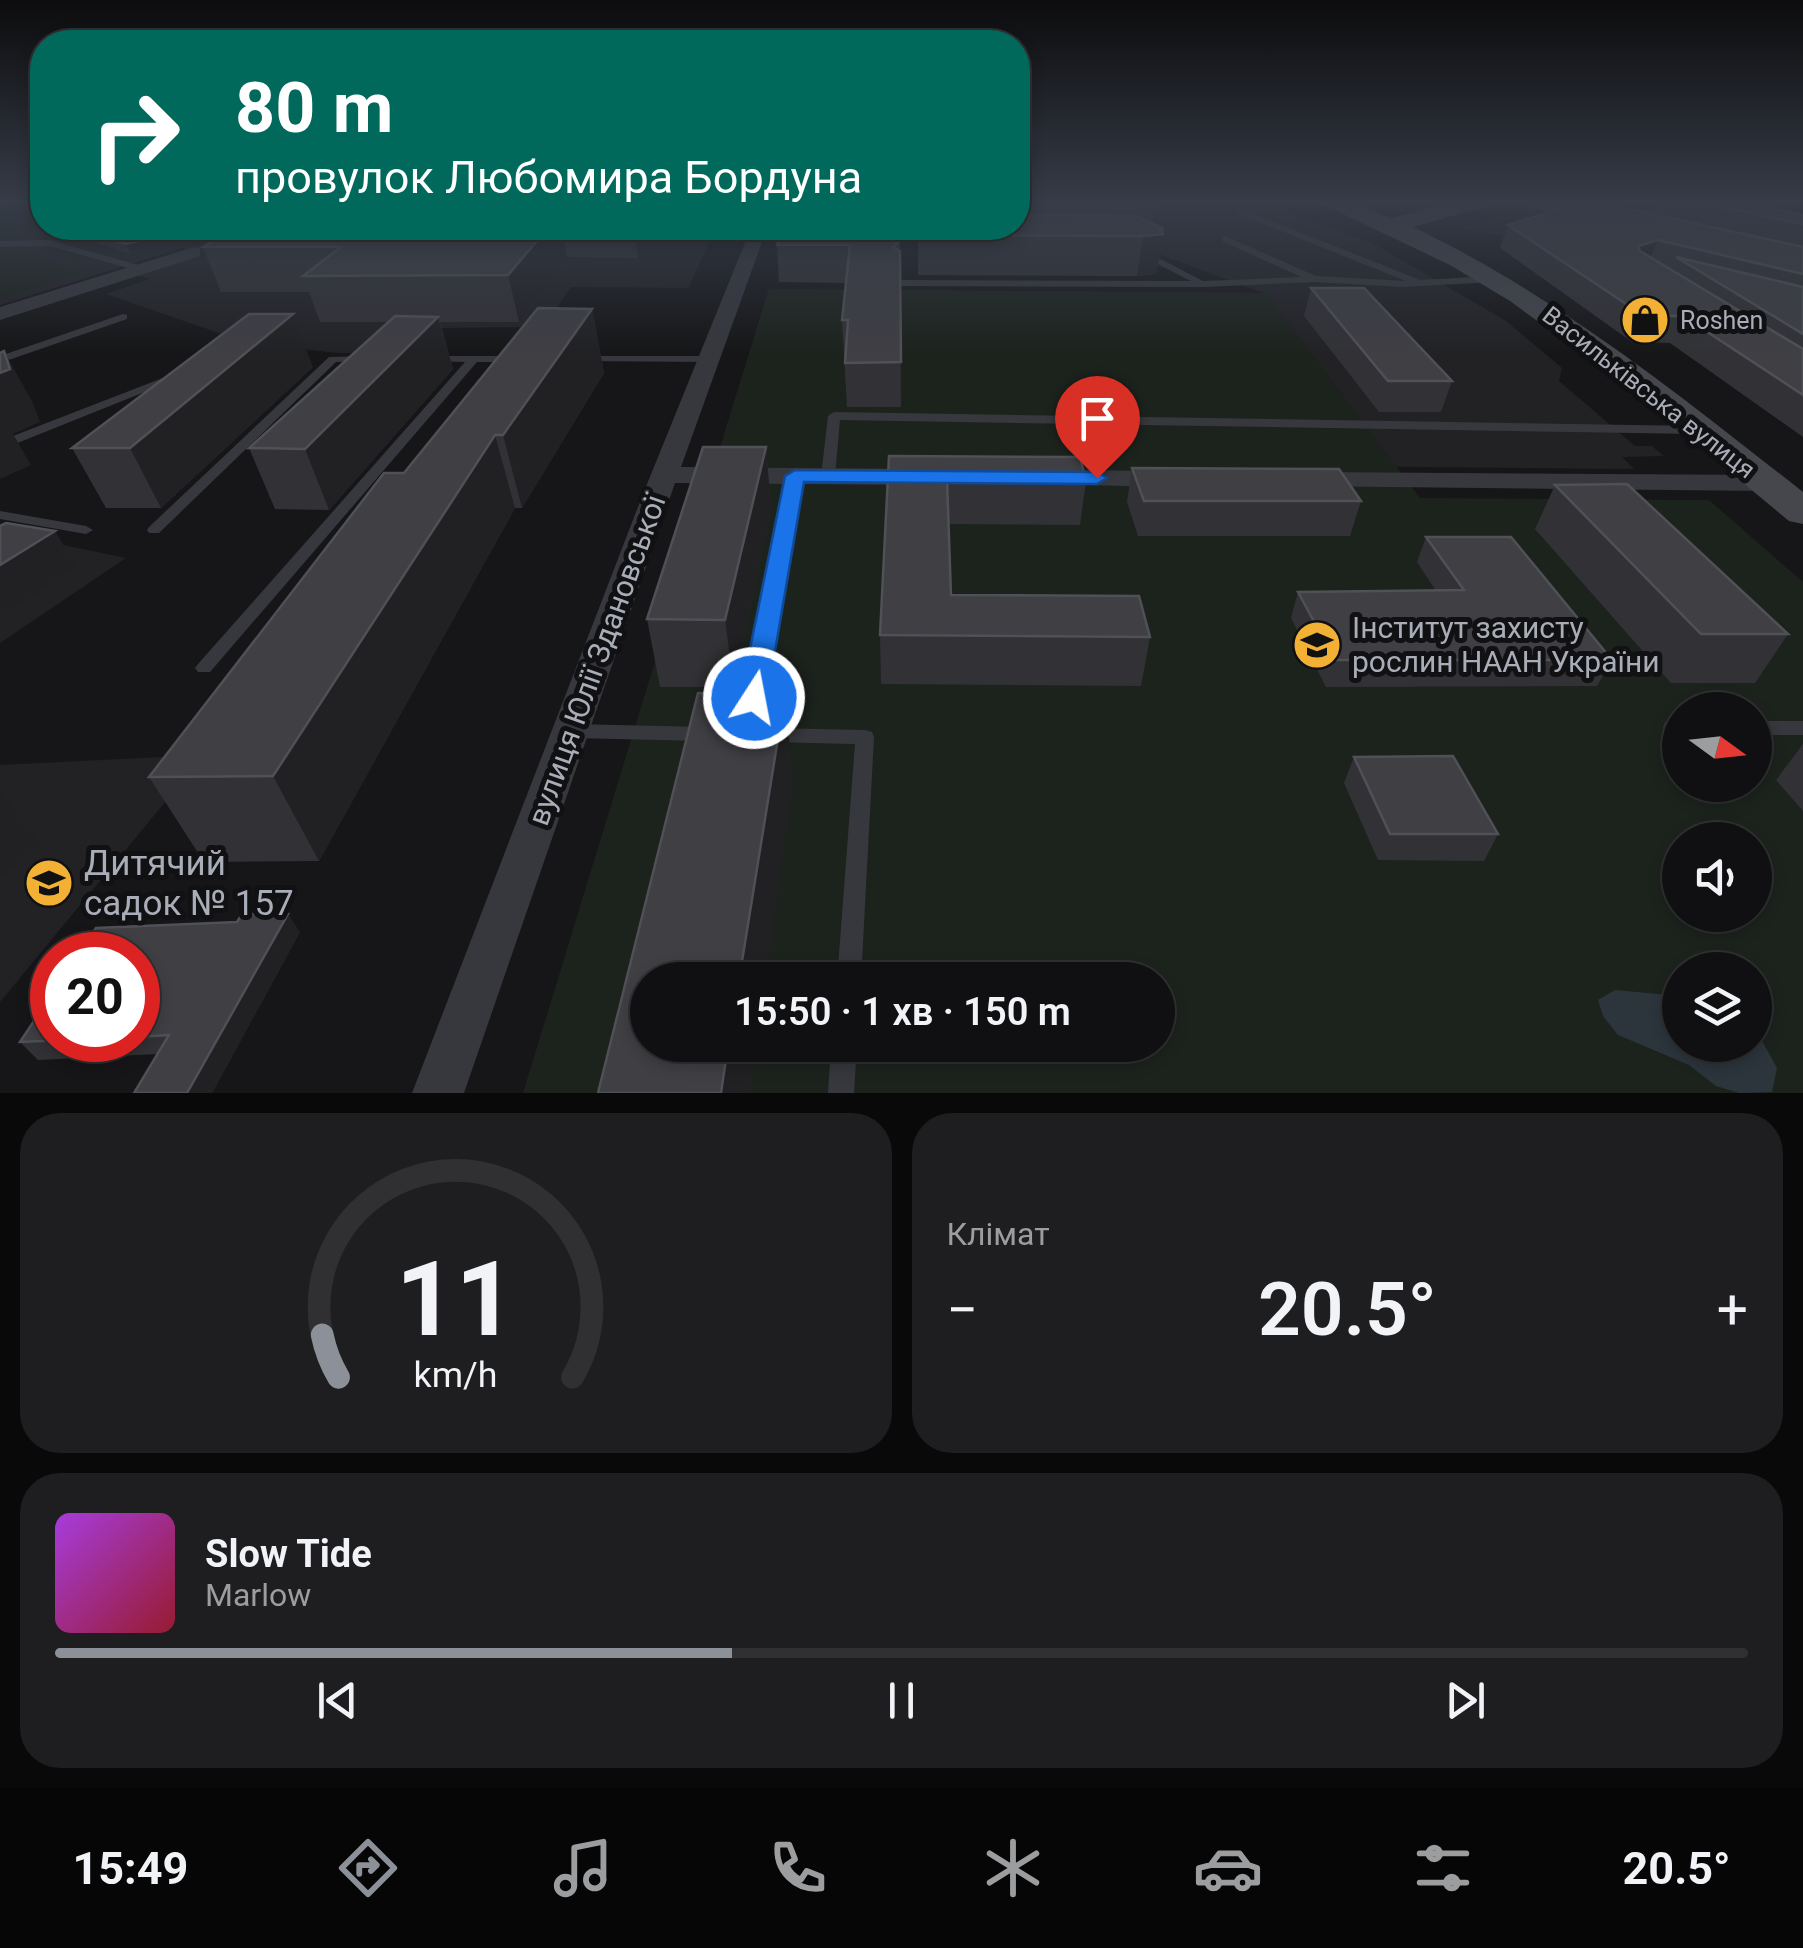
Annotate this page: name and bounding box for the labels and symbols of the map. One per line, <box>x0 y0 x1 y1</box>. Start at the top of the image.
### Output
shop icon: Roshen <box>1619 294 1671 346</box>
street label: Васильківська вулиця <box>1537 300 1761 484</box>
place label: Roshen <box>1680 306 1763 335</box>
pin <box>1055 376 1140 479</box>
street label: вулиця Юлії Здановської <box>520 488 673 830</box>
place label: Інститут захисту рослин НААН України <box>1352 610 1660 679</box>
school or university icon: Інститут захисту рослин НААН України <box>1291 619 1343 671</box>
position arrow <box>702 646 806 750</box>
north arrow <box>1662 692 1772 802</box>
place label: Дитячий садок № 157 <box>84 843 294 924</box>
school or university icon: Дитячий садок № 157 <box>23 857 75 909</box>
speed limit sign: 20 <box>30 932 160 1062</box>

